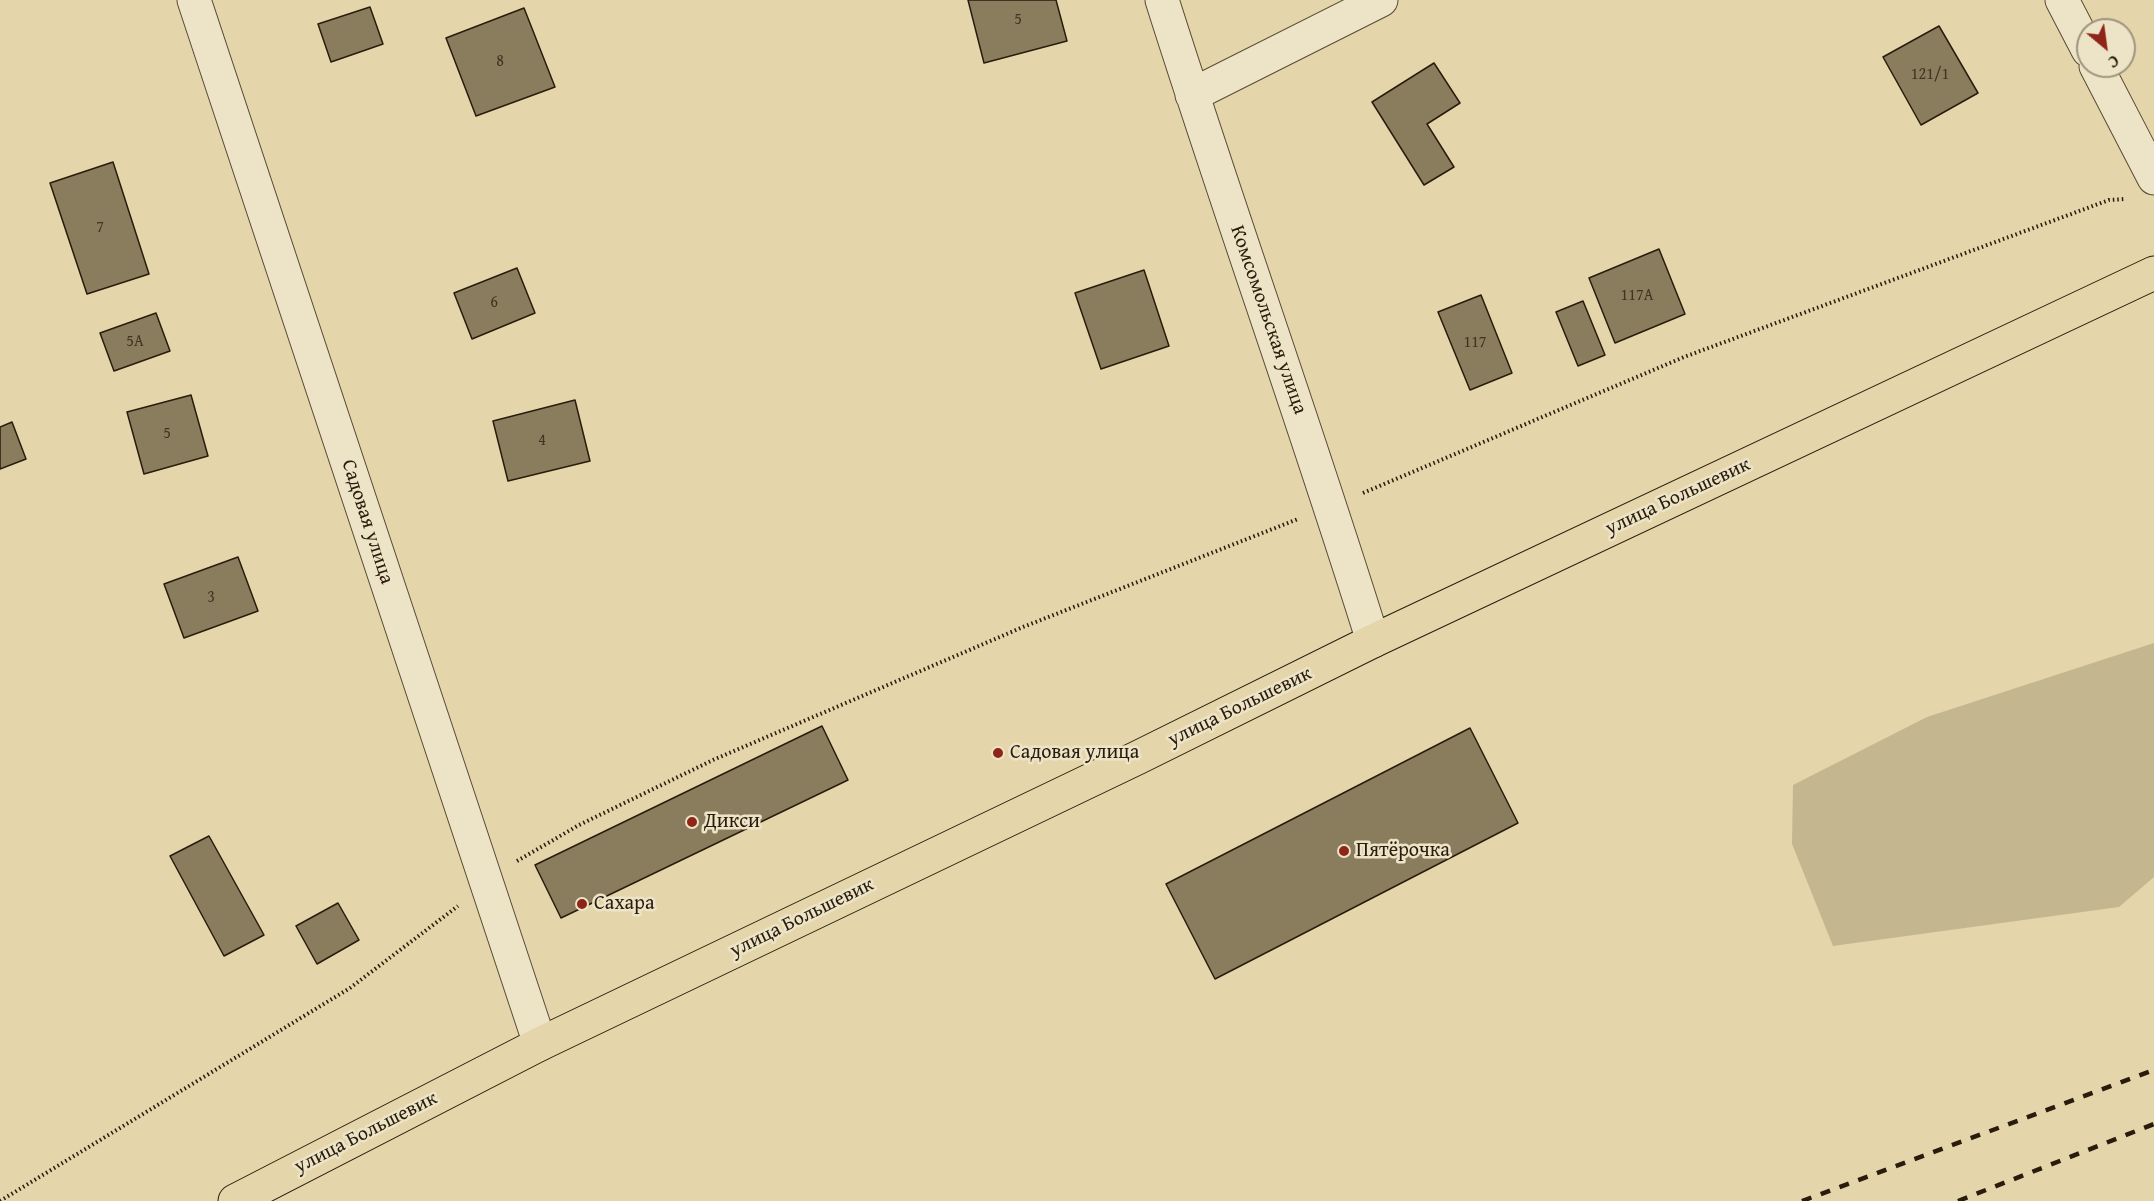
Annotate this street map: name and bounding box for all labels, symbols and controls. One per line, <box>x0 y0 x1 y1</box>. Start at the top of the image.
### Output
house number: 5 <box>1014 10 1022 30</box>
north arrow <box>2076 18 2136 78</box>
text: С <box>2104 49 2124 75</box>
house number: 8 <box>496 52 504 72</box>
house number: 121/1 <box>1911 65 1949 85</box>
house number: 7 <box>96 218 104 238</box>
street label: Комсомольская улица <box>1224 222 1312 418</box>
house number: 117А <box>1621 286 1653 306</box>
house number: 6 <box>490 293 498 313</box>
house number: 5А <box>126 332 144 352</box>
house number: 117 <box>1463 333 1487 353</box>
house number: 5 <box>163 424 171 444</box>
house number: 4 <box>538 431 546 451</box>
street label: улица Большевик <box>1602 453 1754 541</box>
street label: Садовая улица <box>336 457 398 587</box>
house number: 3 <box>207 588 215 608</box>
street label: улица Большевик <box>1164 662 1316 752</box>
place label: Садовая улица <box>1010 741 1139 765</box>
marker: Садовая улица <box>991 746 1005 760</box>
place label: Дикси <box>704 810 760 834</box>
marker: Дикси <box>685 815 699 829</box>
place label: Пятёрочка <box>1356 839 1450 863</box>
marker: Пятёрочка <box>1337 844 1351 858</box>
street label: улица Большевик <box>726 873 878 963</box>
place label: Сахара <box>594 892 654 916</box>
marker: Сахара <box>575 897 589 911</box>
street label: улица Большевик <box>291 1087 441 1179</box>

